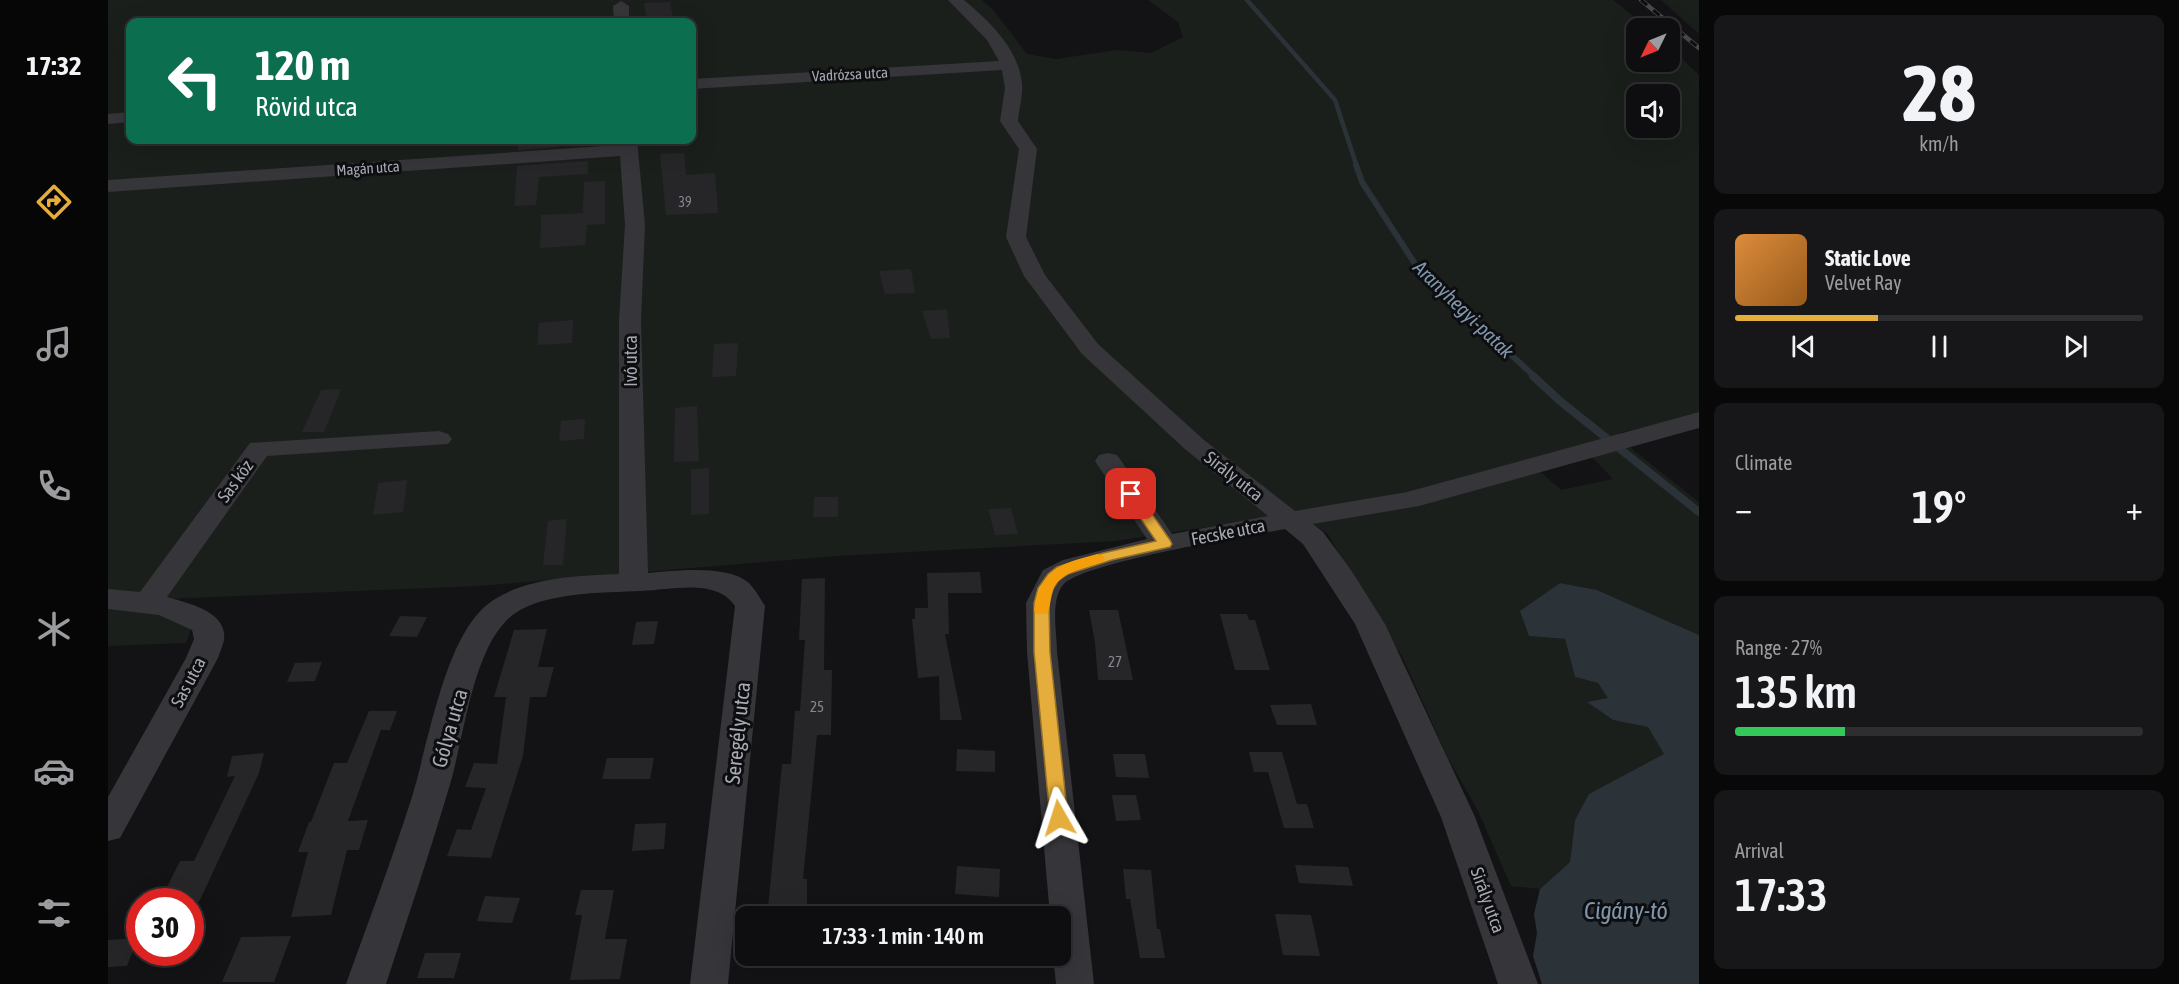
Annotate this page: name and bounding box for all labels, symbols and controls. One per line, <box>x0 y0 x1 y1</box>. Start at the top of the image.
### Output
north arrow <box>1626 18 1680 72</box>
map controls <box>1626 18 1680 138</box>
text: 120 m <box>255 41 350 89</box>
icon: left <box>156 42 234 120</box>
text: 28 <box>1902 48 1976 138</box>
text: 17:32 <box>26 50 82 81</box>
street label: Vadrózsa utca <box>812 64 888 84</box>
button: sound <box>1626 84 1680 138</box>
text: Rövid utca <box>255 91 358 122</box>
text: km/h <box>1919 132 1959 155</box>
street label: Magán utca <box>336 157 400 179</box>
icon: directions <box>33 181 75 223</box>
house number: 39 <box>678 194 692 210</box>
text: Static Love <box>1825 245 1911 271</box>
water label: Aranyhegyi-patak <box>1408 255 1519 363</box>
text: Velvet Ray <box>1825 271 1902 294</box>
icon: music <box>33 323 75 365</box>
icon: previous <box>1787 330 1820 363</box>
icon: pause <box>1923 330 1956 363</box>
icon: next <box>2059 330 2092 363</box>
street label: Ivó utca <box>620 335 641 387</box>
street label: Sirály utca <box>1201 447 1267 505</box>
text: Climate <box>1735 451 1792 474</box>
street label: Sas köz <box>213 455 258 506</box>
icon: phone <box>33 465 75 507</box>
pin <box>1105 468 1156 519</box>
icon: arrive <box>1114 477 1147 510</box>
text: 19° <box>1912 481 1966 533</box>
text: − <box>1735 489 1752 527</box>
text: + <box>2126 489 2143 527</box>
street label: Fecske utca <box>1189 515 1267 549</box>
icon: climate <box>33 608 75 650</box>
text: Range · 27% <box>1735 636 1822 659</box>
street label: Sas utca <box>166 653 210 711</box>
house number: 27 <box>1108 653 1122 670</box>
text: 135 km <box>1735 666 1857 718</box>
street label: Seregély utca <box>720 681 754 785</box>
street label: Gólya utca <box>426 686 472 770</box>
house number: 25 <box>810 698 824 715</box>
icon: car <box>33 750 75 792</box>
position arrow <box>1027 786 1091 850</box>
text: Arrival <box>1735 839 1784 862</box>
street label: Sirály utca <box>1466 864 1510 936</box>
text: 17:33 <box>1735 869 1828 921</box>
speed limit sign: 30 <box>126 888 204 966</box>
icon: filters <box>33 892 75 934</box>
water label: Cigány-tó <box>1584 897 1668 924</box>
text: 17:33 · 1 min · 140 m <box>822 923 984 949</box>

